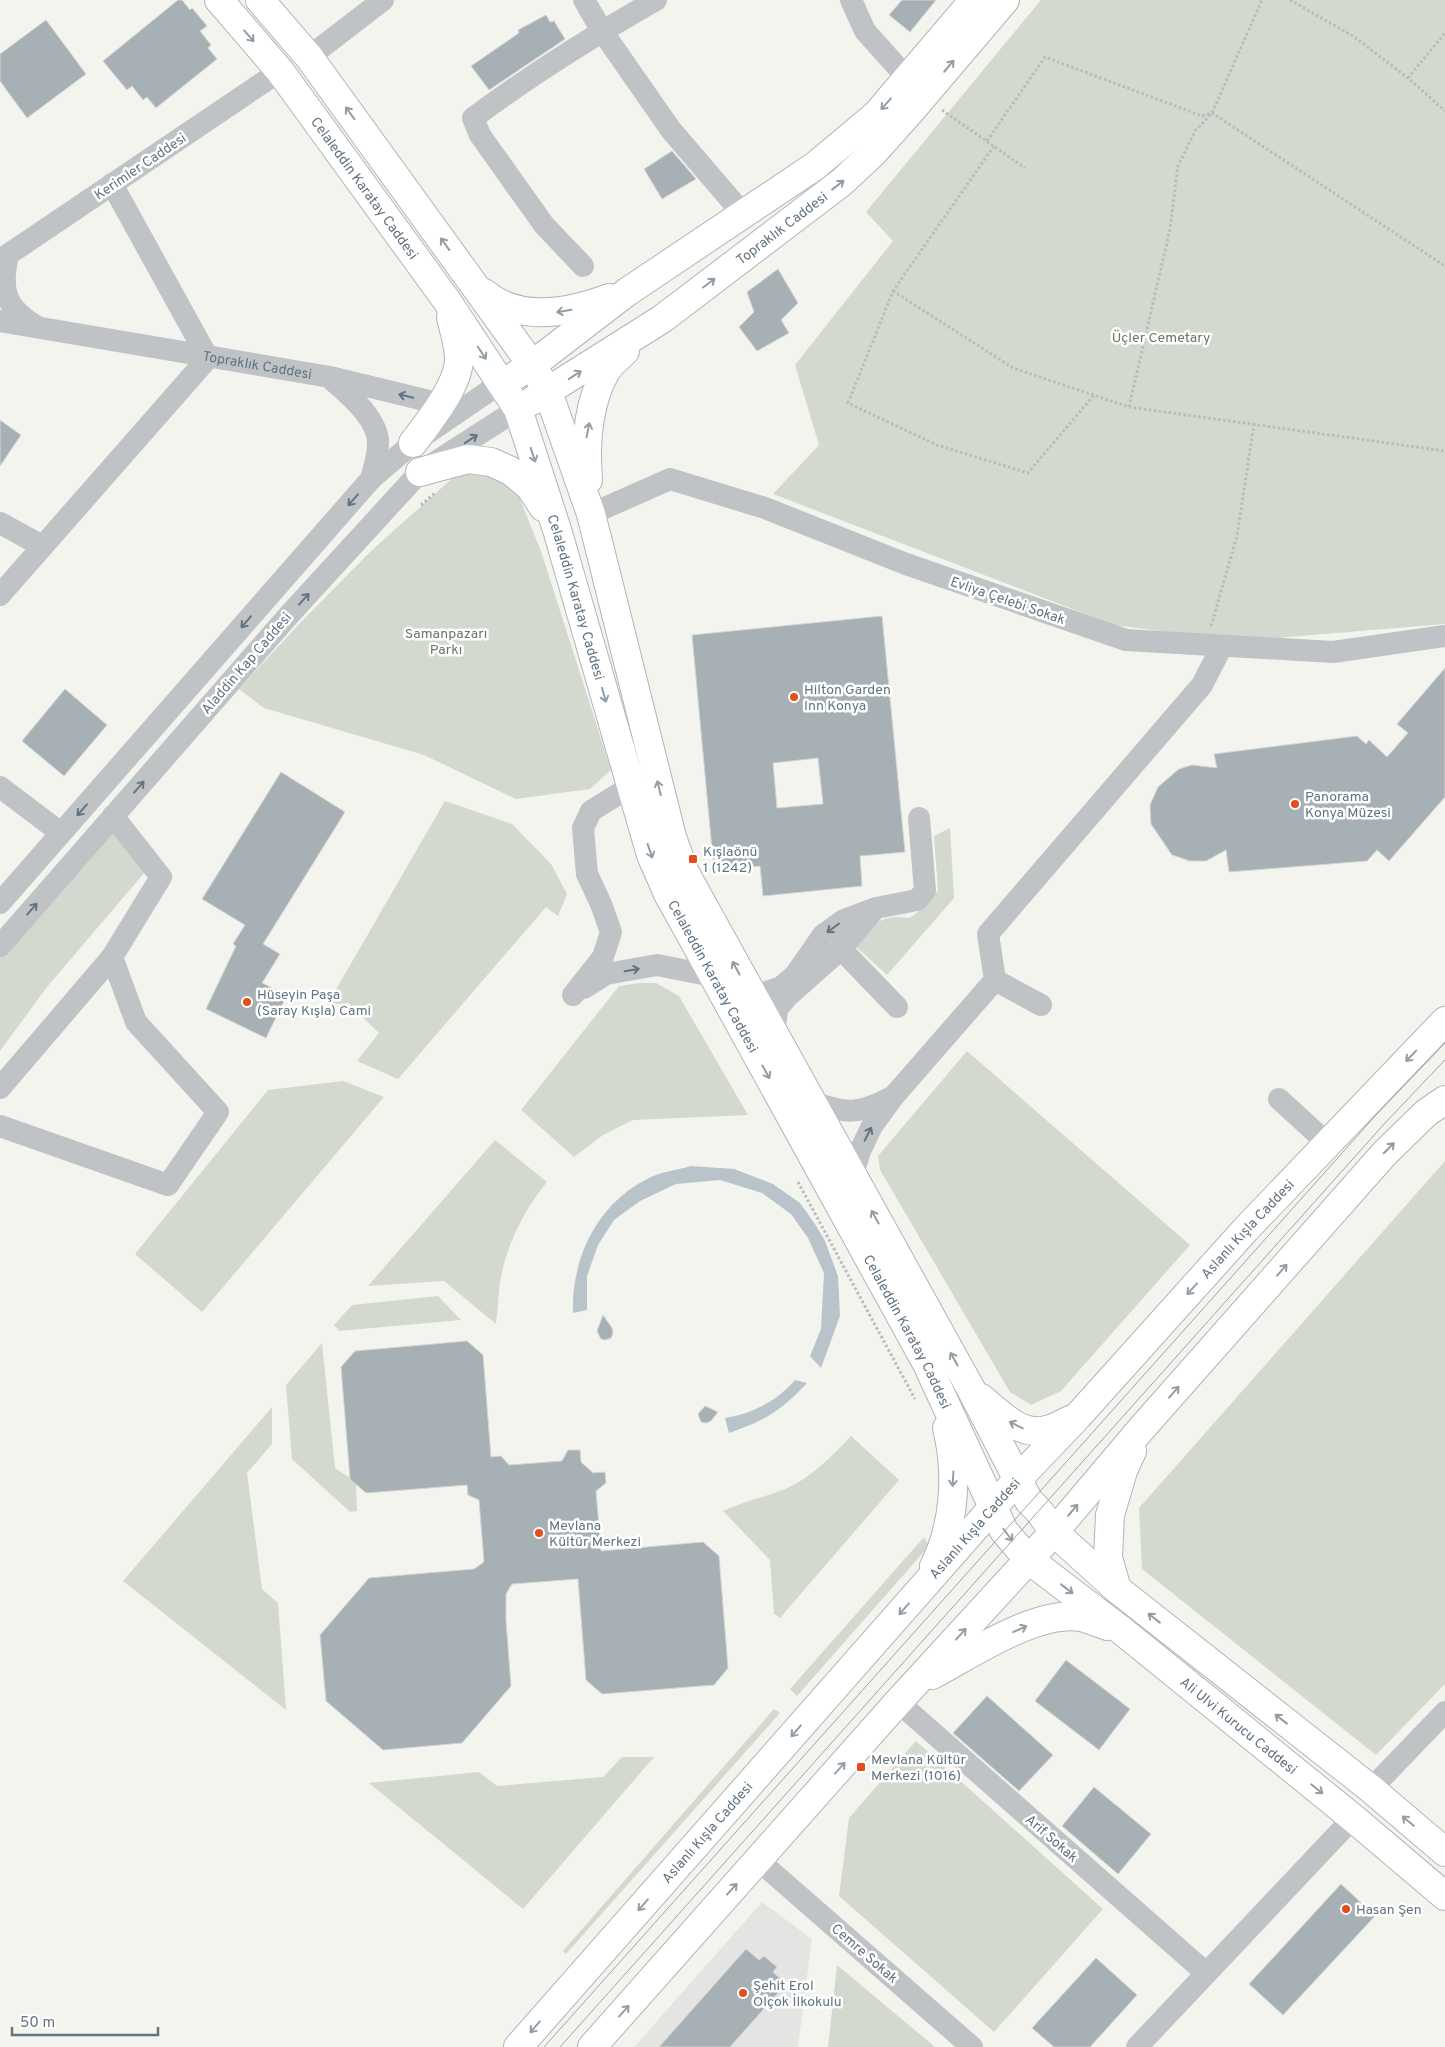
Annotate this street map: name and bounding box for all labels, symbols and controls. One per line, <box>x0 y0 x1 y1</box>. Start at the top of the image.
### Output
one-way arrow <box>244 29 255 42</box>
one-way arrow <box>943 60 955 73</box>
one-way arrow <box>880 97 892 110</box>
one-way arrow <box>345 106 355 120</box>
street label: Celaleddin Karatay Caddesi <box>306 114 421 263</box>
street label: Kerimler Caddesi <box>92 130 190 204</box>
one-way arrow <box>831 179 844 190</box>
street label: Topraklık Caddesi <box>733 189 832 269</box>
one-way arrow <box>440 238 450 252</box>
one-way arrow <box>702 278 716 288</box>
one-way arrow <box>556 306 572 316</box>
park label: Üçler Cemetary <box>1112 329 1210 347</box>
one-way arrow <box>477 345 487 359</box>
street label: Topraklık Caddesi <box>201 349 313 384</box>
one-way arrow <box>567 369 581 379</box>
one-way arrow <box>399 391 415 400</box>
one-way arrow <box>584 423 594 439</box>
one-way arrow <box>464 434 478 445</box>
one-way arrow <box>529 447 539 463</box>
one-way arrow <box>348 493 359 506</box>
street label: Celaleddin Karatay Caddesi <box>543 513 607 682</box>
street label: Evliya Çelebi Sokak <box>948 574 1067 629</box>
one-way arrow <box>298 592 309 605</box>
street label: Aladdin Kap Caddesi <box>198 610 296 718</box>
one-way arrow <box>241 615 252 628</box>
park label: Samanpazarı Parkı <box>405 626 487 659</box>
place label: Hilton Garden Inn Konya <box>804 682 891 715</box>
one-way arrow <box>600 687 610 703</box>
marker: Hilton Garden Inn Konya <box>788 691 800 703</box>
one-way arrow <box>133 780 145 793</box>
one-way arrow <box>654 780 663 796</box>
place label: Panorama Konya Müzesi <box>1305 789 1391 822</box>
marker: Panorama Konya Müzesi <box>1289 798 1301 810</box>
one-way arrow <box>77 803 88 816</box>
one-way arrow <box>646 843 655 858</box>
place label: Kışlaönü 1 (1242) <box>703 844 757 877</box>
marker: Kışlaönü 1 (1242) <box>687 853 699 865</box>
street label: Celaleddin Karatay Caddesi <box>663 898 761 1056</box>
one-way arrow <box>26 903 38 916</box>
one-way arrow <box>826 923 840 933</box>
one-way arrow <box>731 962 741 976</box>
one-way arrow <box>624 964 640 974</box>
place label: Hüseyin Paşa (Saray Kışla) Cami <box>257 987 371 1020</box>
marker: Hüseyin Paşa (Saray Kışla) Cami <box>241 996 253 1008</box>
one-way arrow <box>1405 1049 1417 1062</box>
one-way arrow <box>762 1064 771 1079</box>
one-way arrow <box>863 1127 873 1142</box>
one-way arrow <box>1383 1142 1396 1154</box>
street label: Aslanlı Kışla Caddesi <box>1198 1177 1299 1283</box>
one-way arrow <box>870 1210 880 1225</box>
street label: Celaleddin Karatay Caddesi <box>859 1252 954 1412</box>
one-way arrow <box>1276 1263 1287 1276</box>
one-way arrow <box>1186 1282 1198 1295</box>
one-way arrow <box>949 1352 958 1367</box>
one-way arrow <box>1168 1385 1180 1398</box>
one-way arrow <box>1009 1420 1024 1429</box>
one-way arrow <box>949 1471 958 1487</box>
street label: Aslanlı Kışla Caddesi <box>927 1475 1025 1583</box>
one-way arrow <box>1067 1504 1078 1517</box>
place label: Mevlana Kültür Merkezi <box>549 1518 641 1551</box>
marker: Mevlana Kültür Merkezi <box>533 1527 545 1539</box>
one-way arrow <box>1003 1528 1014 1541</box>
one-way arrow <box>1060 1584 1073 1595</box>
one-way arrow <box>898 1602 910 1615</box>
one-way arrow <box>1147 1613 1161 1623</box>
one-way arrow <box>1013 1623 1028 1633</box>
one-way arrow <box>955 1628 967 1641</box>
street label: Ali Ulvi Kurucu Caddesi <box>1176 1674 1300 1779</box>
one-way arrow <box>1275 1713 1288 1724</box>
one-way arrow <box>791 1724 802 1737</box>
place label: Mevlana Kültür Merkezi (1016) <box>871 1752 966 1785</box>
one-way arrow <box>834 1761 846 1774</box>
marker: Mevlana Kültür Merkezi (1016) <box>855 1761 867 1773</box>
street label: Aslanlı Kışla Caddesi <box>659 1779 757 1887</box>
one-way arrow <box>1310 1783 1323 1794</box>
street label: Arif Sokak <box>1021 1812 1081 1867</box>
one-way arrow <box>1401 1815 1414 1826</box>
one-way arrow <box>726 1883 737 1896</box>
one-way arrow <box>637 1899 649 1912</box>
place label: Hasan Şen <box>1356 1902 1422 1919</box>
marker: Hasan Şen <box>1340 1903 1352 1915</box>
street label: Cemre Sokak <box>827 1921 901 1988</box>
place label: Şehit Erol Olçok İlkokulu <box>753 1978 842 2011</box>
marker: Şehit Erol Olçok İlkokulu <box>737 1987 749 1999</box>
scale bar <box>12 2004 159 2036</box>
one-way arrow <box>618 2004 630 2017</box>
text: 50 m <box>20 2014 55 2033</box>
one-way arrow <box>530 2021 541 2034</box>

